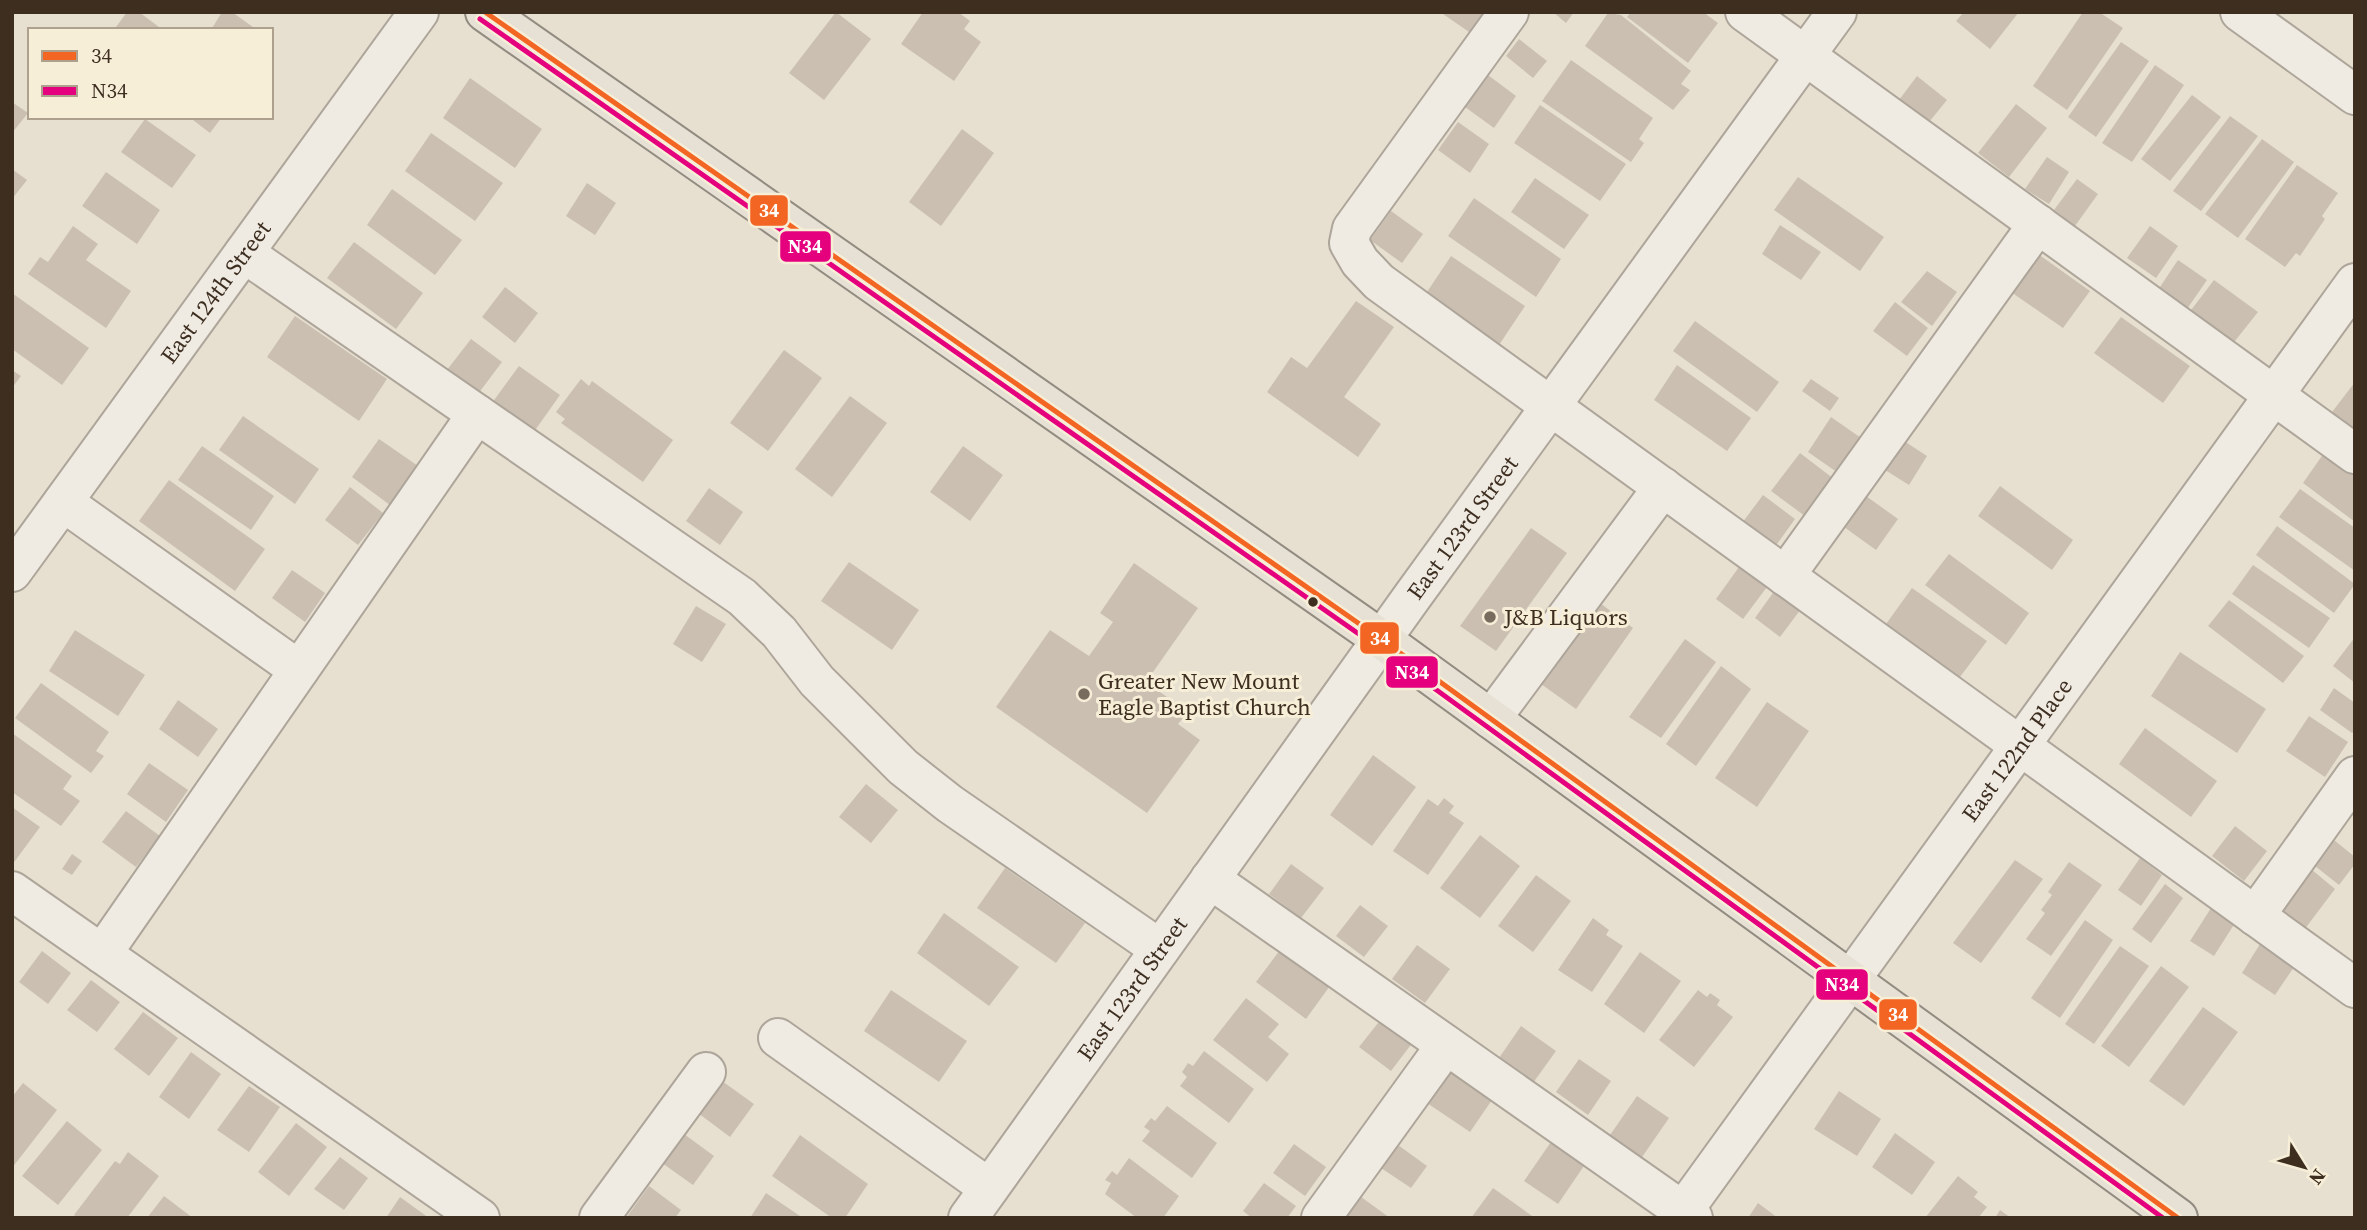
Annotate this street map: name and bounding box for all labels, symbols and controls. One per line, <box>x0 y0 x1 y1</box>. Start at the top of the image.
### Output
legend <box>28 28 273 119</box>
text: 34 <box>91 41 112 70</box>
text: N34 <box>91 76 128 105</box>
line badge: 34 <box>749 194 789 227</box>
text: 34 <box>759 197 779 223</box>
street label: East 124th Street <box>153 214 278 370</box>
line badge: N34 <box>779 230 832 263</box>
text: N34 <box>788 233 822 259</box>
street label: East 123rd Street <box>1399 449 1526 606</box>
unlabelled marker <box>1306 595 1320 609</box>
place label: J&B Liquors <box>1503 601 1628 633</box>
marker: J&B Liquors <box>1482 609 1498 625</box>
line badge: 34 <box>1359 621 1400 655</box>
text: 34 <box>1370 625 1390 651</box>
line badge: N34 <box>1385 655 1439 689</box>
text: N34 <box>1395 659 1429 685</box>
place label: Greater New Mount Eagle Baptist Church <box>1098 665 1311 723</box>
street label: East 122nd Place <box>1954 672 2080 828</box>
marker: Greater New Mount Eagle Baptist Church <box>1076 686 1092 702</box>
street label: East 123rd Street <box>1069 910 1195 1067</box>
line badge: N34 <box>1815 968 1869 1001</box>
text: N34 <box>1825 971 1859 997</box>
line badge: 34 <box>1878 998 1918 1031</box>
text: 34 <box>1888 1001 1908 1027</box>
north arrow <box>2269 1132 2339 1202</box>
text: N <box>2303 1164 2332 1191</box>

